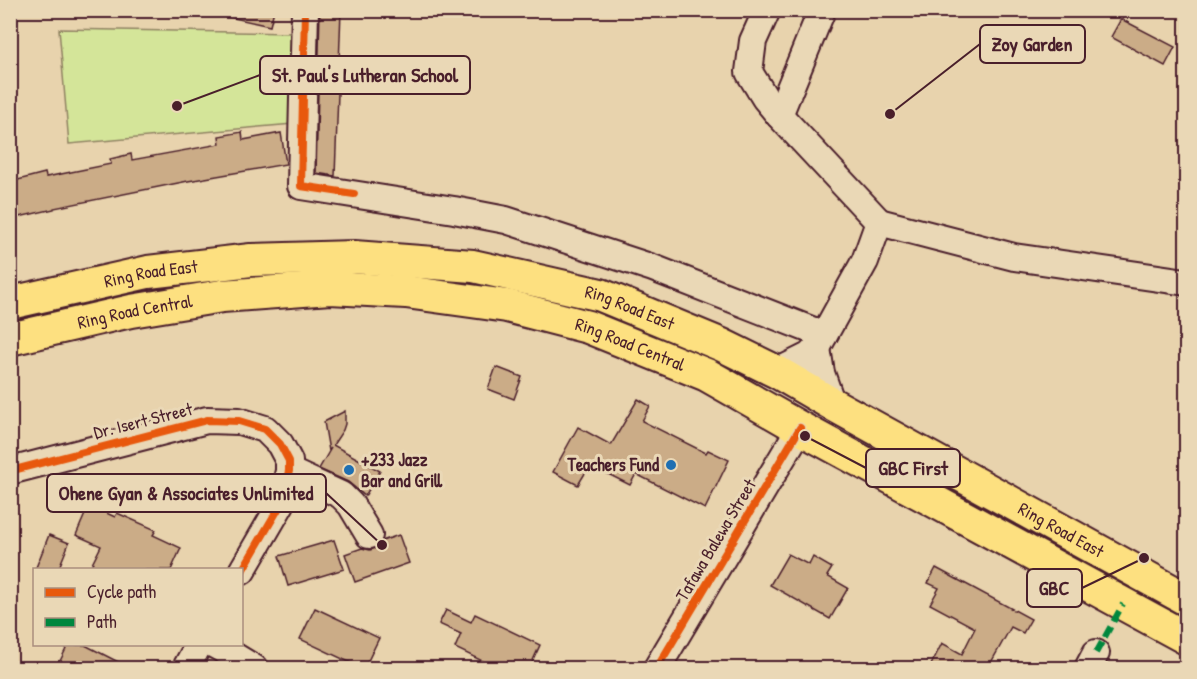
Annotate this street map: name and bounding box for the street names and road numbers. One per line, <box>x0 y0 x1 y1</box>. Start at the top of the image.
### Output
street label: Ring Road East <box>102 253 200 293</box>
street label: Ring Road East <box>583 279 679 336</box>
street label: Ring Road Central <box>75 288 194 335</box>
street label: Ring Road Central <box>573 311 689 377</box>
street label: Dr. Isert Street <box>91 396 196 445</box>
street label: Tafawa Balewa Street <box>669 473 762 605</box>
street label: Ring Road East <box>1014 496 1109 564</box>

